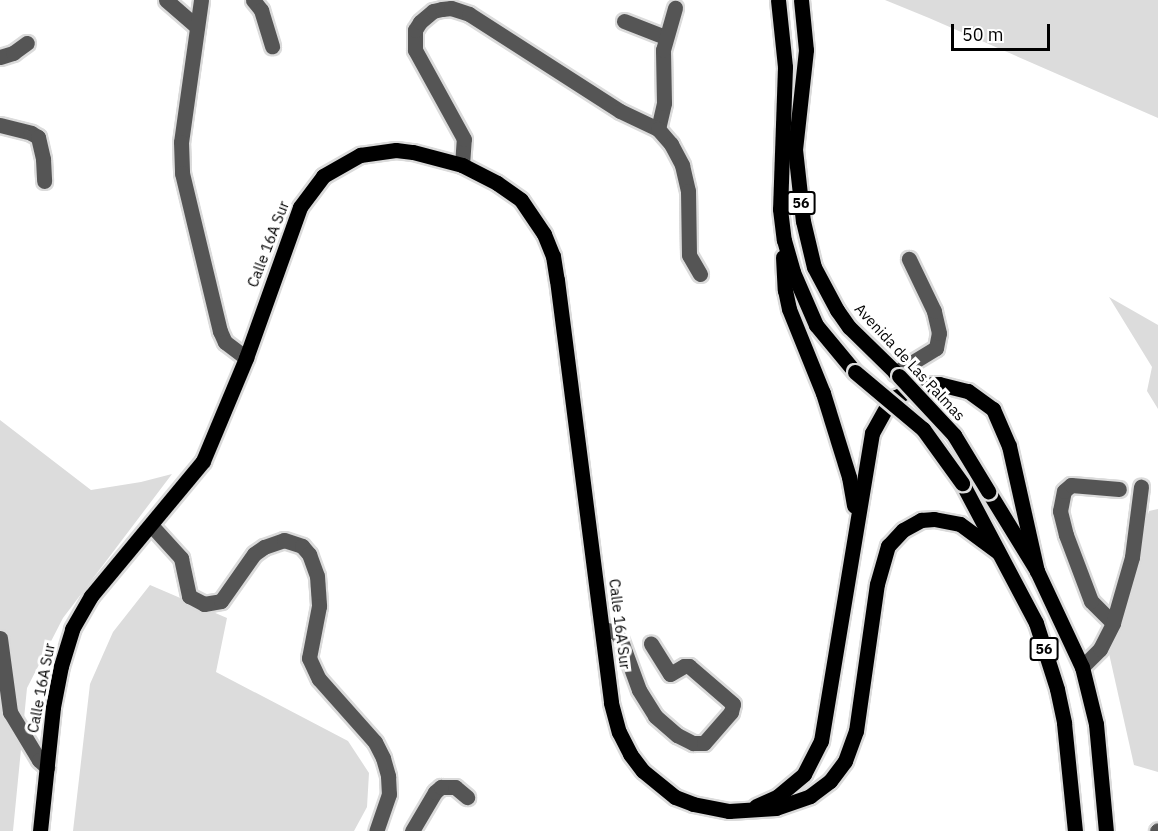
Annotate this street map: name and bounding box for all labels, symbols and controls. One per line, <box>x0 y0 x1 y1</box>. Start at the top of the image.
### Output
scale bar <box>954 12 1053 50</box>
text: 50 m <box>962 23 1004 46</box>
road number: 56 <box>786 192 816 214</box>
street label: Calle 16A Sur <box>243 198 293 290</box>
street label: Avenida de Las Palmas <box>851 300 969 424</box>
street label: Calle 16A Sur <box>606 578 634 670</box>
road number: 56 <box>1029 638 1059 660</box>
street label: Calle 16A Sur <box>23 642 59 734</box>

